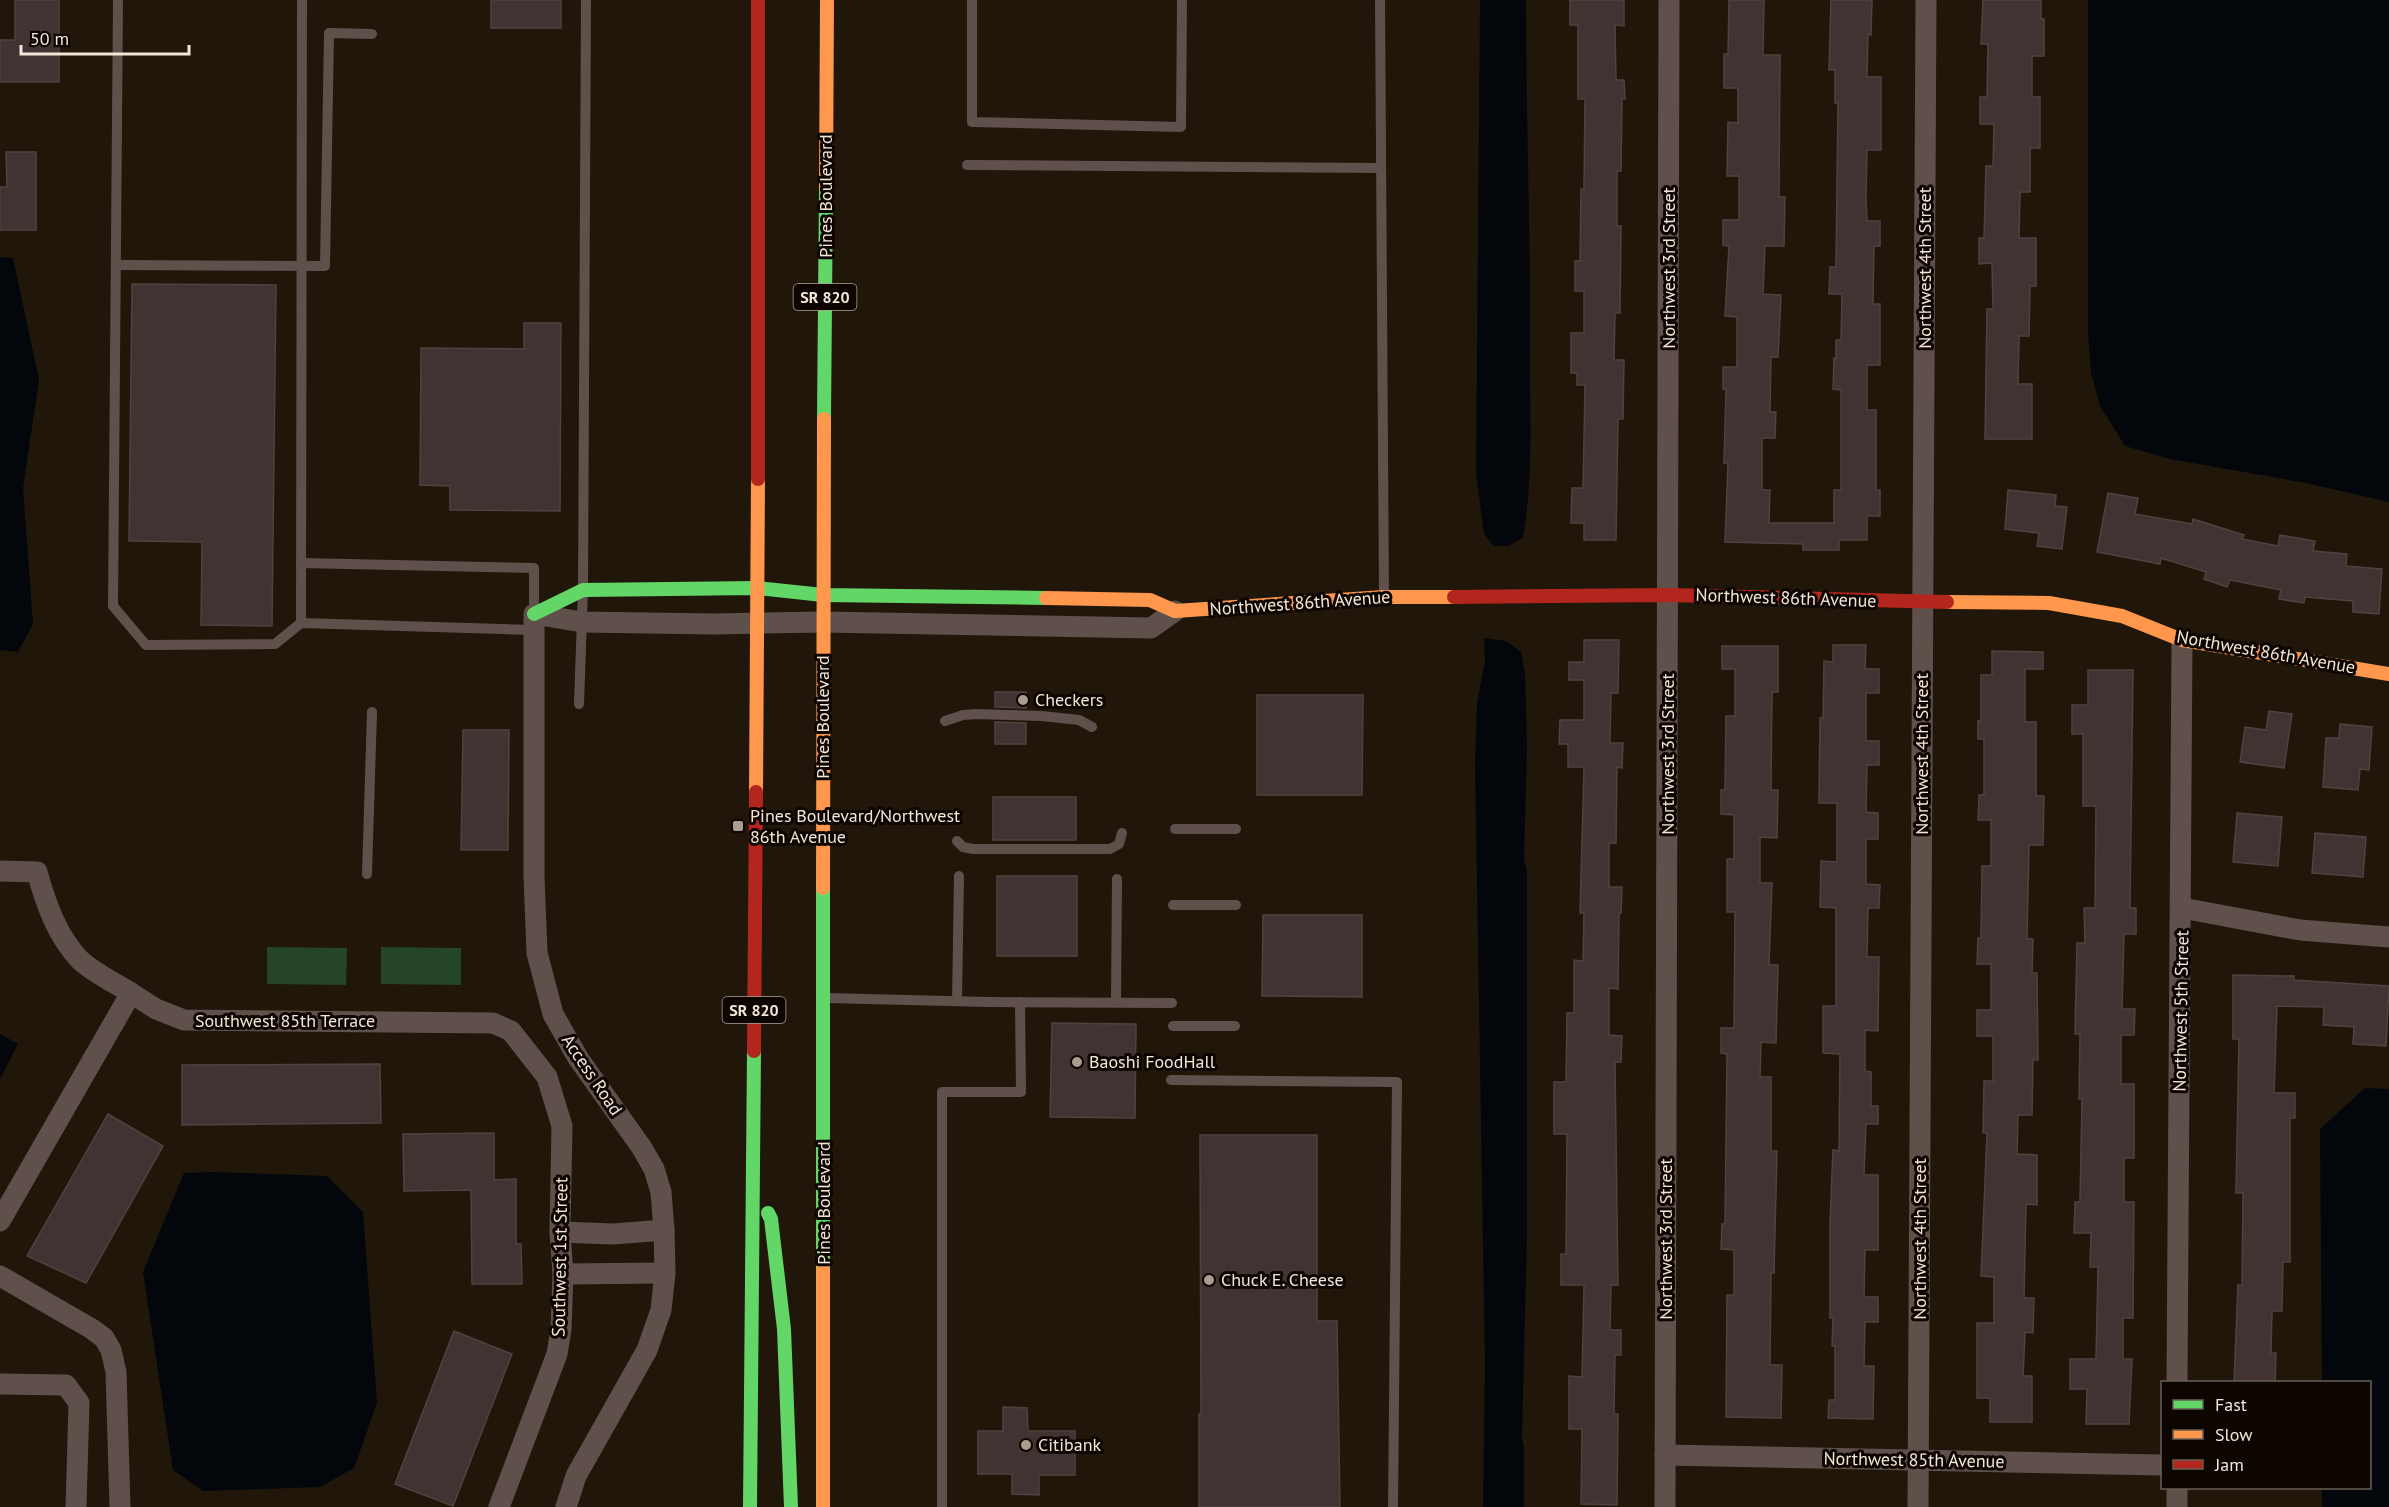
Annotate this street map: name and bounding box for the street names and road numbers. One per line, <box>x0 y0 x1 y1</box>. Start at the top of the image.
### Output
street label: Pines Boulevard <box>814 134 837 258</box>
street label: Northwest 3rd Street <box>1657 187 1680 349</box>
street label: Northwest 4th Street <box>1913 187 1936 349</box>
road number: SR 820 <box>794 284 856 310</box>
street label: Northwest 86th Avenue <box>1695 583 1877 612</box>
street label: Northwest 86th Avenue <box>1209 585 1391 620</box>
street label: Northwest 86th Avenue <box>2175 624 2357 679</box>
street label: Pines Boulevard <box>811 655 834 779</box>
street label: Northwest 3rd Street <box>1656 673 1679 835</box>
street label: Northwest 4th Street <box>1910 673 1933 835</box>
street label: Northwest 5th Street <box>2168 930 2193 1092</box>
road number: SR 820 <box>722 997 786 1023</box>
street label: Southwest 85th Terrace <box>195 1009 375 1032</box>
street label: Access Road <box>557 1030 628 1120</box>
street label: Pines Boulevard <box>812 1141 835 1265</box>
street label: Northwest 3rd Street <box>1654 1158 1677 1320</box>
street label: Northwest 4th Street <box>1908 1158 1931 1320</box>
street label: Southwest 1st Street <box>547 1177 572 1337</box>
street label: Northwest 85th Avenue <box>1823 1446 2005 1473</box>

